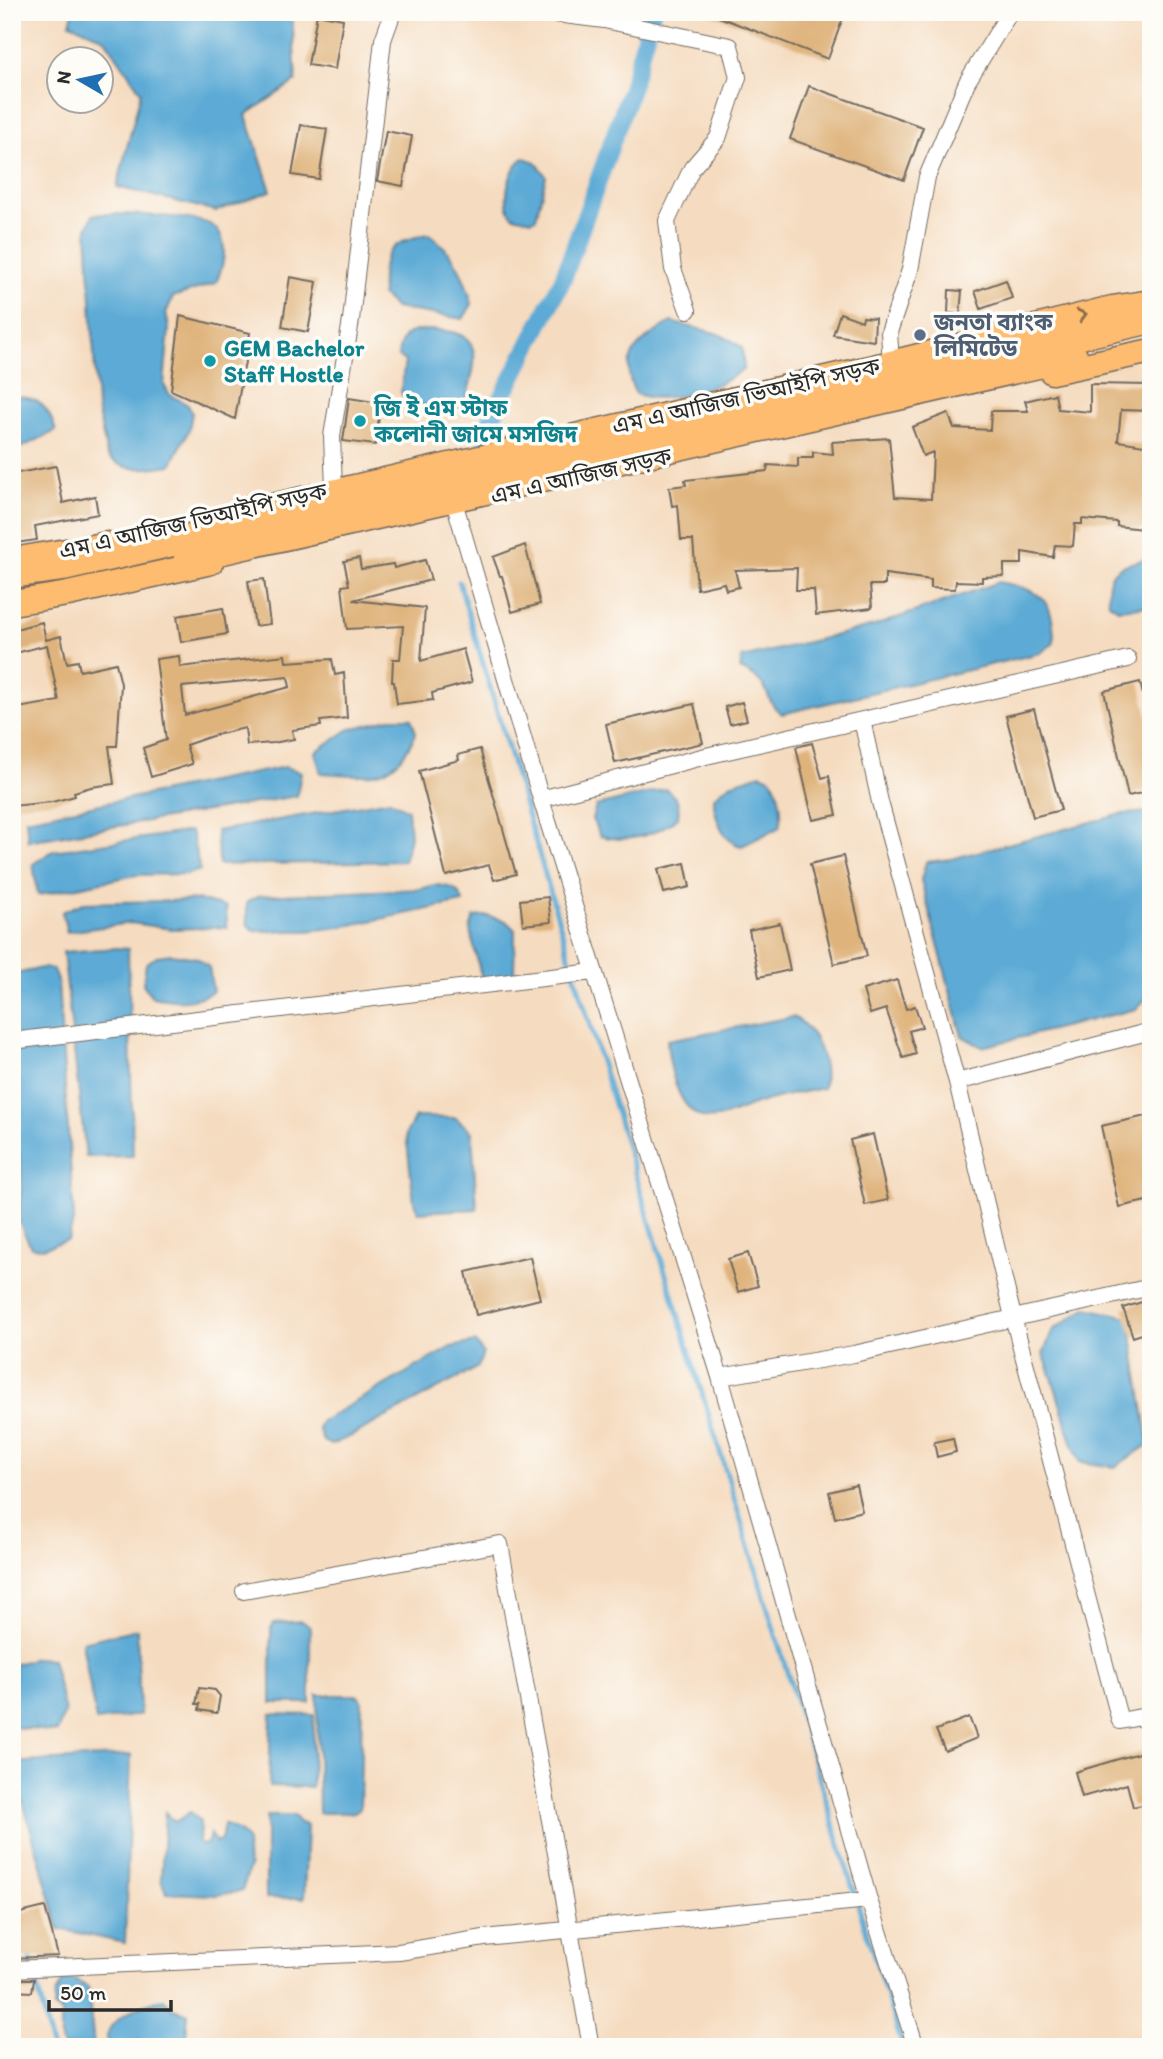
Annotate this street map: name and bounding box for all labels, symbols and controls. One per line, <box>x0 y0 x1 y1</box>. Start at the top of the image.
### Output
north arrow <box>46 46 116 116</box>
text: N <box>51 69 76 86</box>
place label: জনতা ব্যাংক লিমিটেড <box>933 308 1053 362</box>
one-way arrow <box>1075 309 1087 323</box>
marker: জনতা ব্যাংক লিমিটেড <box>912 327 928 343</box>
place label: GEM Bachelor Staff Hostle <box>224 334 365 388</box>
street label: এম এ আজিজ ভিআইপি সড়ক <box>609 351 883 440</box>
marker: GEM Bachelor Staff Hostle <box>202 353 218 369</box>
place label: জি ই এম স্টাফ কলোনী জামে মসজিদ <box>373 394 578 448</box>
marker: জি ই এম স্টাফ কলোনী জামে মসজিদ <box>352 413 368 429</box>
street label: এম এ আজিজ সড়ক <box>488 441 675 510</box>
street label: এম এ আজিজ ভিআইপি সড়ক <box>56 476 330 565</box>
scale bar <box>49 1968 172 2012</box>
text: 50 m <box>60 1980 107 2005</box>

